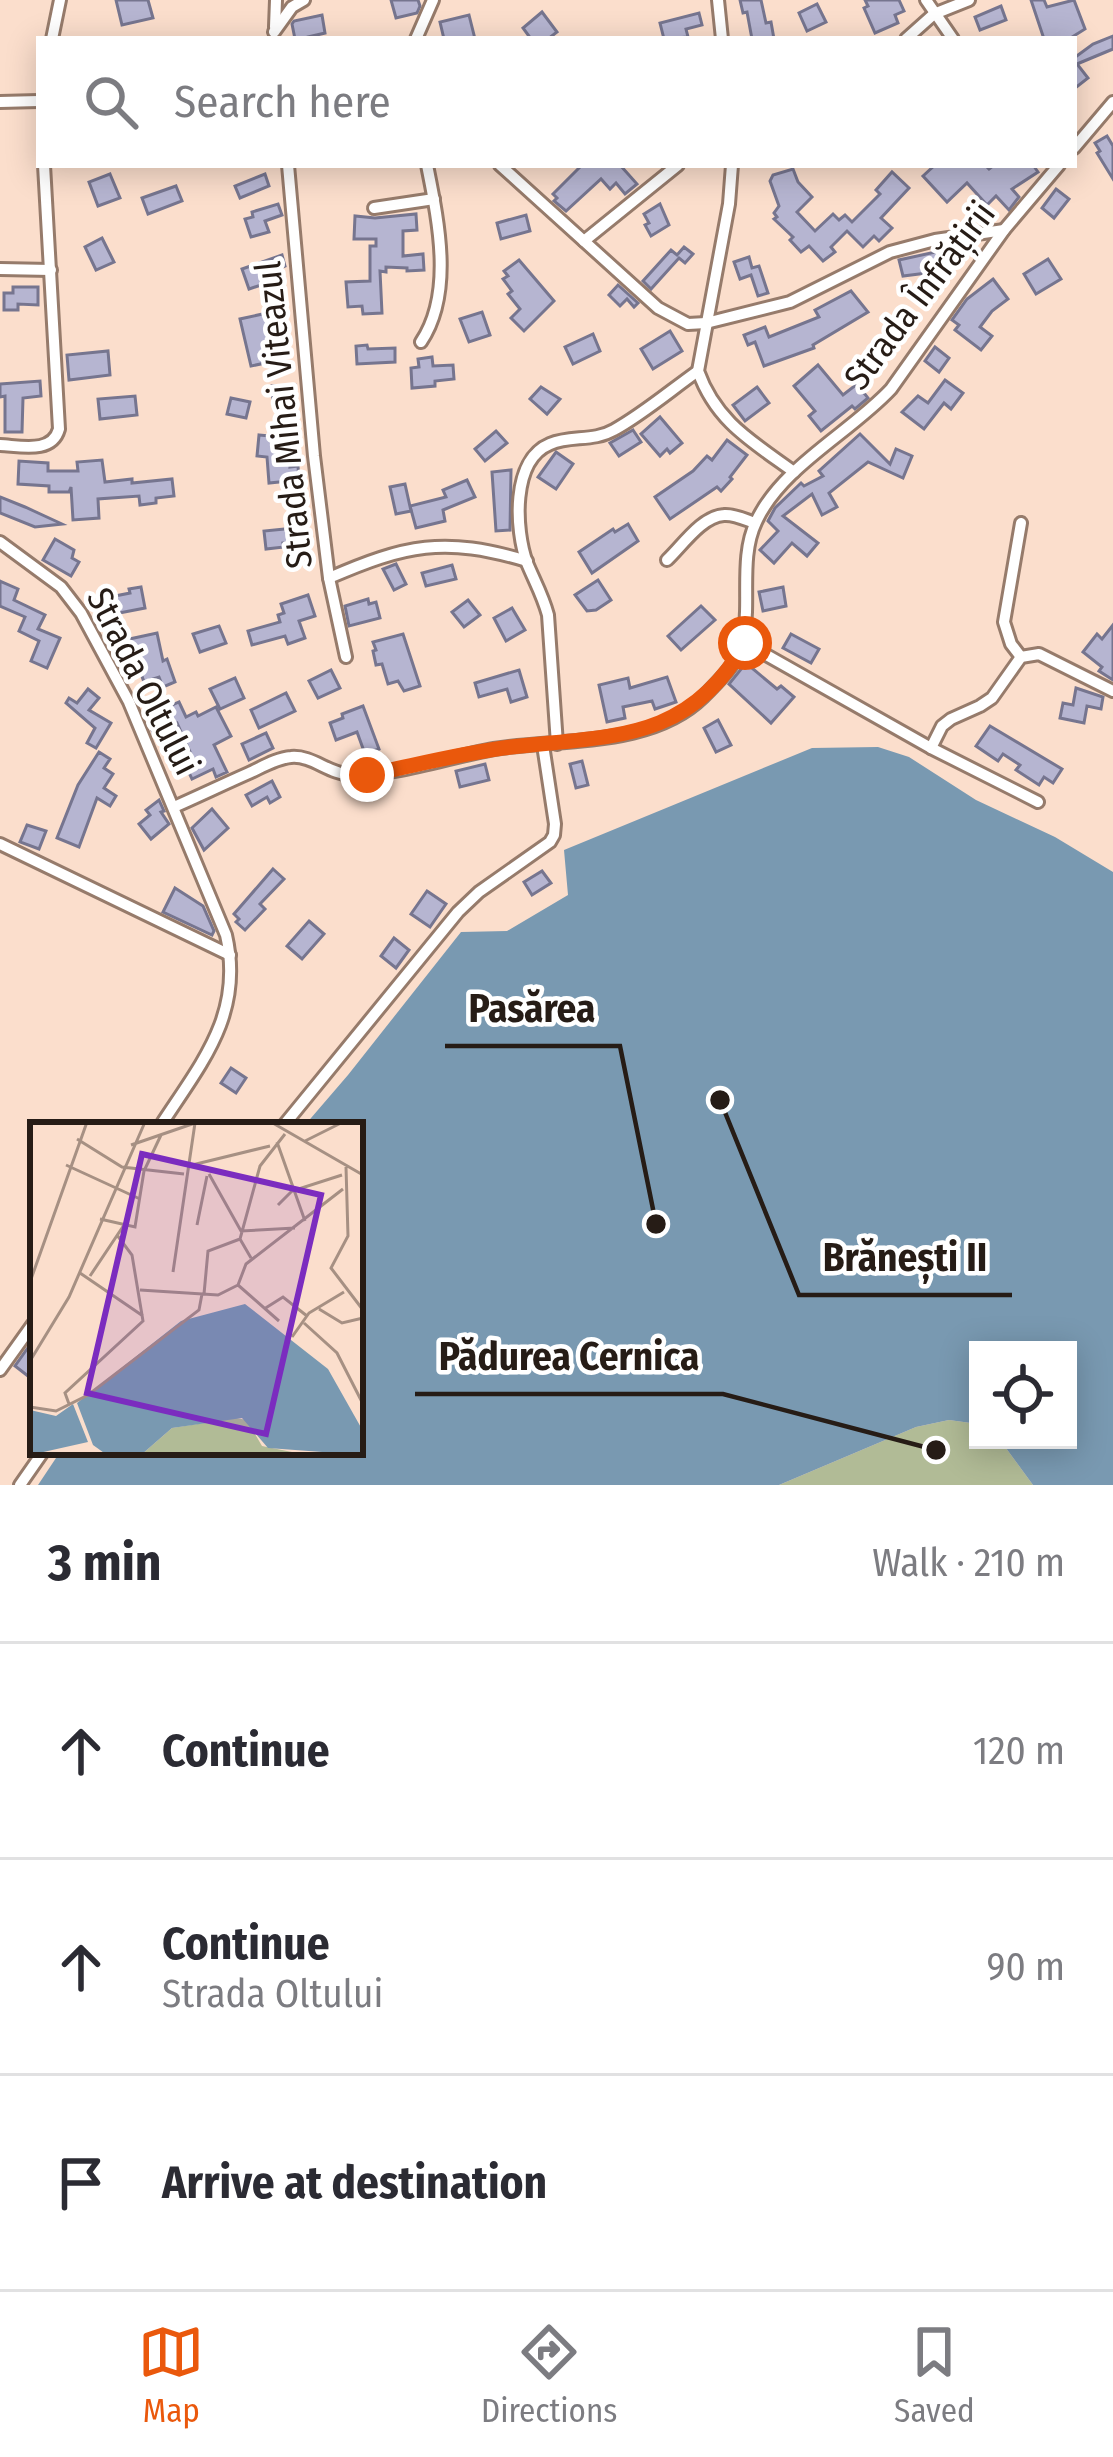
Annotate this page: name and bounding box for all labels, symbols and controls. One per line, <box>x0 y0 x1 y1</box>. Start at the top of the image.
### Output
search box <box>36 36 1077 168</box>
icon: search <box>78 69 144 135</box>
text: Search here <box>174 75 391 129</box>
street label: Strada Înfrățirii <box>835 193 1005 398</box>
street label: Strada Mihai Viteazul <box>246 259 322 571</box>
street label: Strada Oltului <box>77 580 209 782</box>
route start <box>718 616 772 670</box>
route end <box>340 748 394 802</box>
callout: Pasărea <box>445 971 620 1046</box>
text: Pasărea <box>469 986 595 1032</box>
inset map <box>30 1122 363 1455</box>
callout: Brănești II <box>799 1220 1012 1295</box>
text: Brănești II <box>823 1235 987 1284</box>
callout: Pădurea Cernica <box>415 1319 723 1394</box>
text: Pădurea Cernica <box>439 1334 699 1380</box>
map controls <box>969 1341 1077 1449</box>
button: locate <box>969 1341 1077 1449</box>
text: 3 min <box>48 1532 162 1594</box>
text: Walk · 210 m <box>872 1540 1065 1586</box>
icon: ahead <box>48 1718 114 1784</box>
text: Continue <box>162 1724 330 1778</box>
text: 120 m <box>973 1728 1065 1774</box>
text: Continue <box>162 1917 330 1971</box>
icon: ahead <box>48 1934 114 2000</box>
text: 90 m <box>987 1944 1065 1990</box>
text: Strada Oltului <box>162 1971 383 2017</box>
icon: arrive <box>48 2150 114 2216</box>
text: Arrive at destination <box>162 2156 547 2210</box>
tab: Map <box>138 2319 204 2431</box>
tab: Directions <box>481 2319 617 2431</box>
tab: Saved <box>894 2319 975 2431</box>

